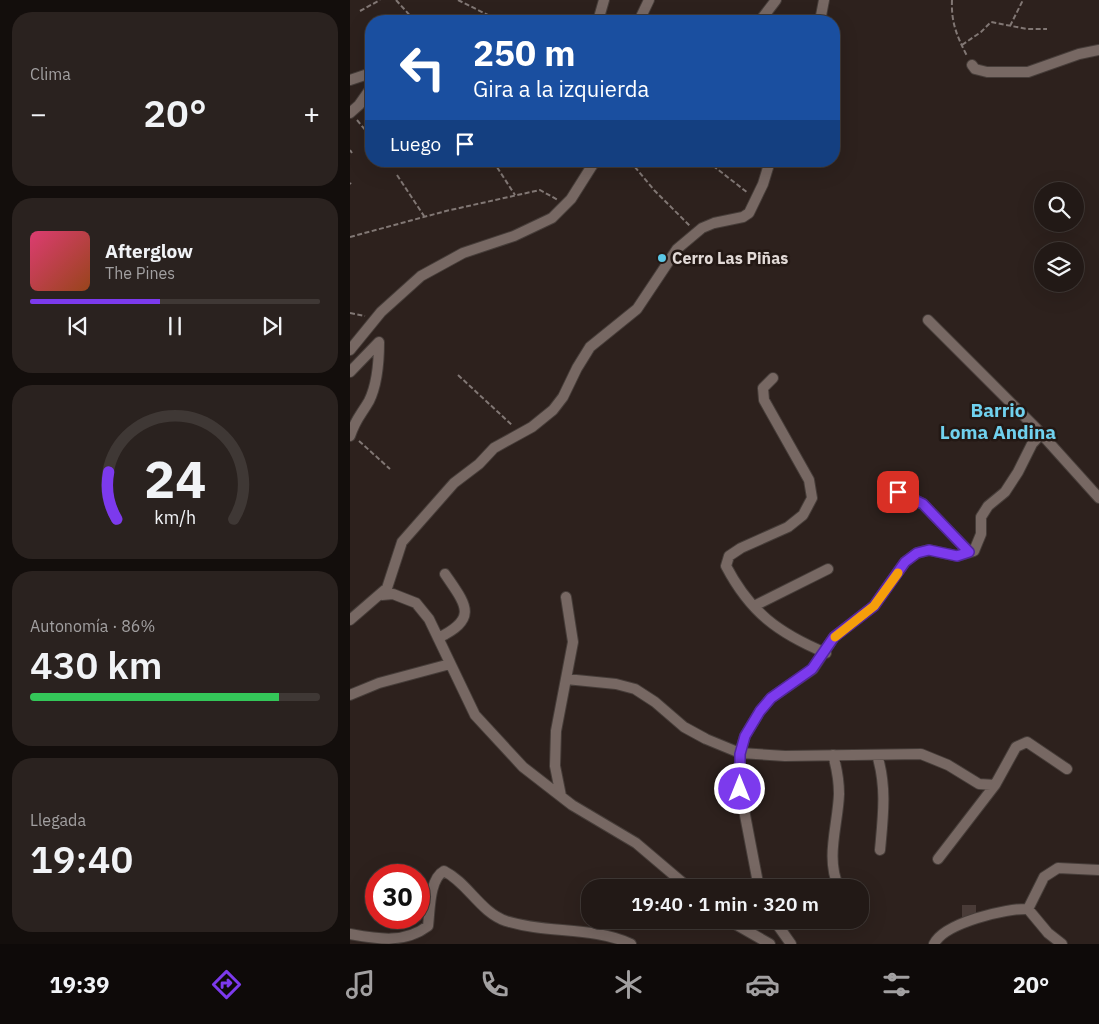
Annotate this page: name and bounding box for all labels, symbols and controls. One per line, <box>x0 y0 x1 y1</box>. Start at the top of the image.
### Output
text: 250 m <box>473 30 576 76</box>
icon: left <box>390 35 455 100</box>
text: Clima <box>30 64 71 84</box>
text: Gira a la izquierda <box>473 74 649 103</box>
text: 20° <box>143 88 207 137</box>
text: − <box>30 95 47 132</box>
text: + <box>303 95 320 132</box>
icon: arrive <box>451 130 479 158</box>
text: Luego <box>390 132 441 156</box>
map controls <box>1034 182 1084 292</box>
button: search <box>1034 182 1084 232</box>
text: Afterglow <box>105 239 193 263</box>
button: layers <box>1034 242 1084 292</box>
place label: Cerro Las Piñas <box>672 248 788 268</box>
marker: Cerro Las Piñas <box>656 252 668 264</box>
text: The Pines <box>105 263 175 283</box>
icon: previous <box>64 312 92 340</box>
icon: pause <box>161 312 189 340</box>
icon: next <box>258 312 286 340</box>
district label: Barrio Loma Andina <box>940 398 1056 444</box>
text: 24 <box>144 445 206 512</box>
pin <box>877 471 919 513</box>
icon: arrive <box>884 478 912 506</box>
text: km/h <box>154 506 196 529</box>
text: Autonomía · 86% <box>30 616 155 636</box>
text: 430 km <box>30 640 162 689</box>
position arrow <box>713 762 765 814</box>
text: Llegada <box>30 810 86 830</box>
text: 19:40 <box>30 834 133 883</box>
speed limit sign: 30 <box>365 864 430 929</box>
text: 19:40 · 1 min · 320 m <box>631 892 819 916</box>
icon: directions <box>209 967 244 1002</box>
icon: music <box>343 967 378 1002</box>
icon: phone <box>477 967 512 1002</box>
icon: climate <box>611 967 646 1002</box>
icon: car <box>745 967 780 1002</box>
icon: filters <box>879 967 914 1002</box>
text: 19:39 <box>50 970 110 999</box>
text: 20° <box>1013 970 1049 999</box>

